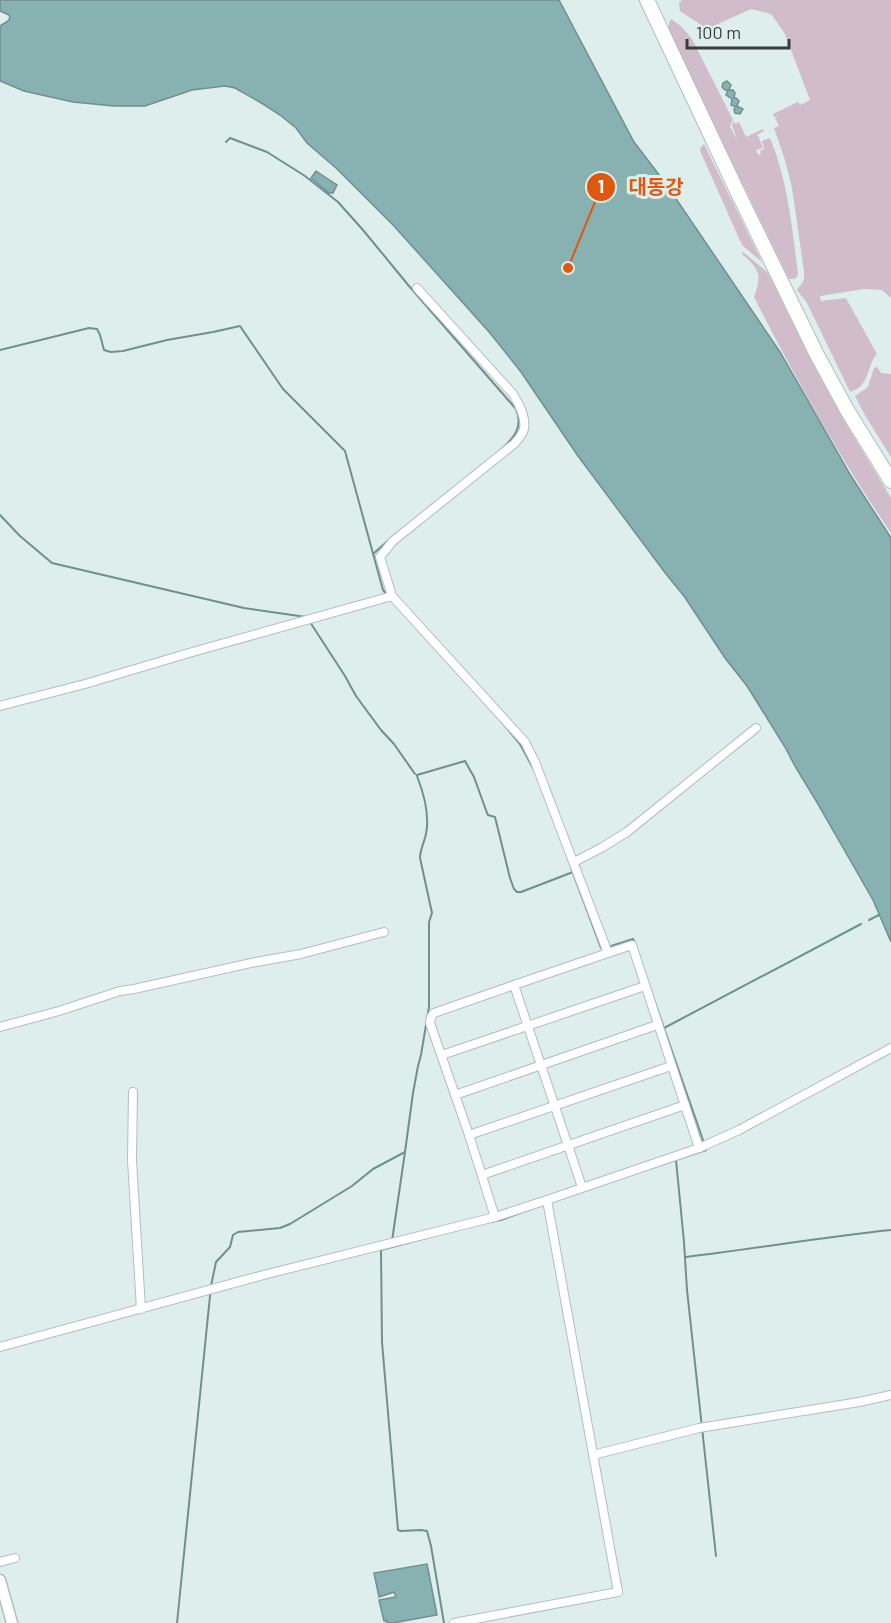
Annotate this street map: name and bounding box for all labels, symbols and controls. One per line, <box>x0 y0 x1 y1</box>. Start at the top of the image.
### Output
scale bar <box>687 12 789 50</box>
text: 100 m <box>696 21 741 43</box>
callout: 대동강 <box>586 168 696 206</box>
text: 대동강 <box>628 174 684 198</box>
text: 1 <box>598 175 604 197</box>

